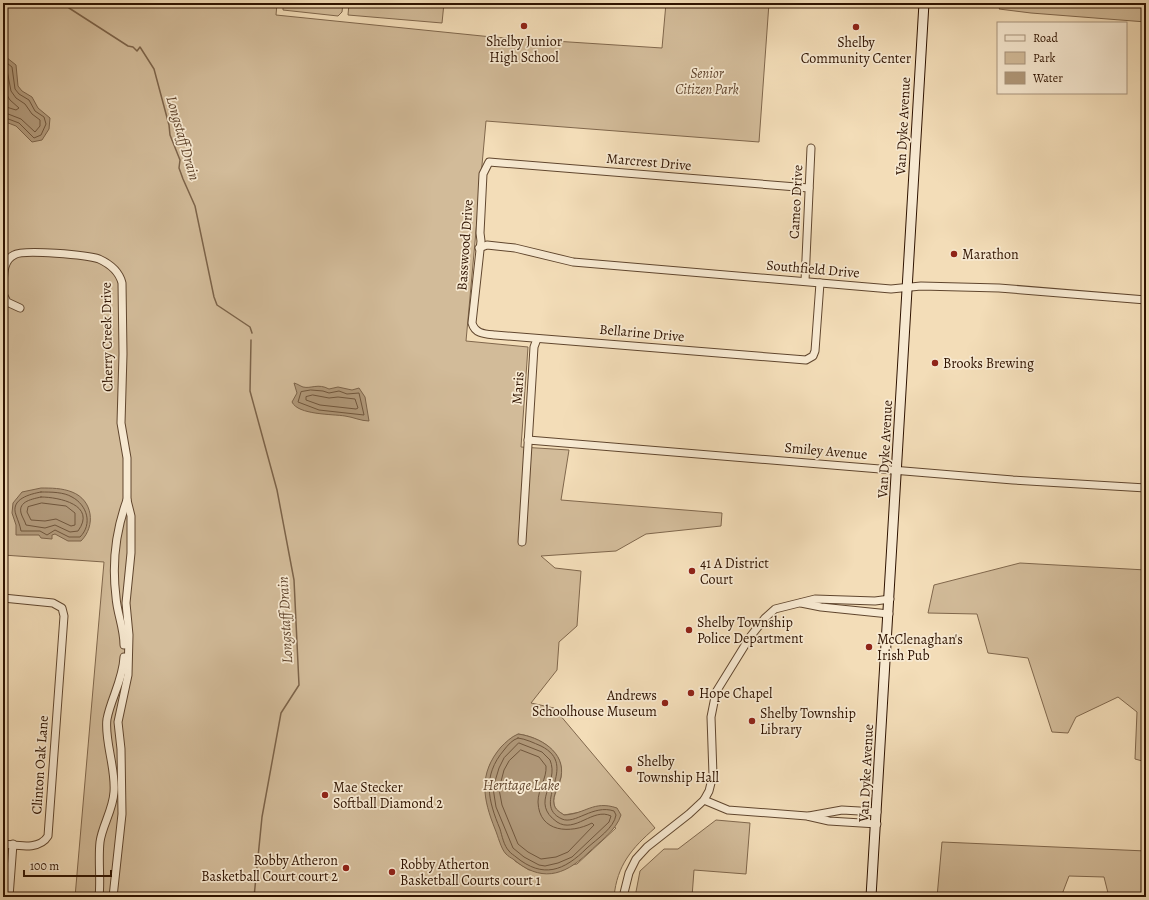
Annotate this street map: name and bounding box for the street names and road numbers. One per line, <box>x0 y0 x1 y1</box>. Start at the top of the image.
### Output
street label: Van Dyke Avenue <box>891 77 915 176</box>
street label: Marcrest Drive <box>606 149 692 175</box>
street label: Cameo Drive <box>785 164 807 240</box>
street label: Basswood Drive <box>452 199 478 291</box>
street label: Southfield Drive <box>766 255 860 283</box>
street label: Cherry Creek Drive <box>97 282 117 392</box>
street label: Bellarine Drive <box>599 320 685 346</box>
street label: Maris <box>507 371 529 405</box>
street label: Van Dyke Avenue <box>873 400 897 499</box>
street label: Smiley Avenue <box>784 438 868 464</box>
street label: Clinton Oak Lane <box>27 715 53 815</box>
street label: Van Dyke Avenue <box>854 724 878 823</box>

